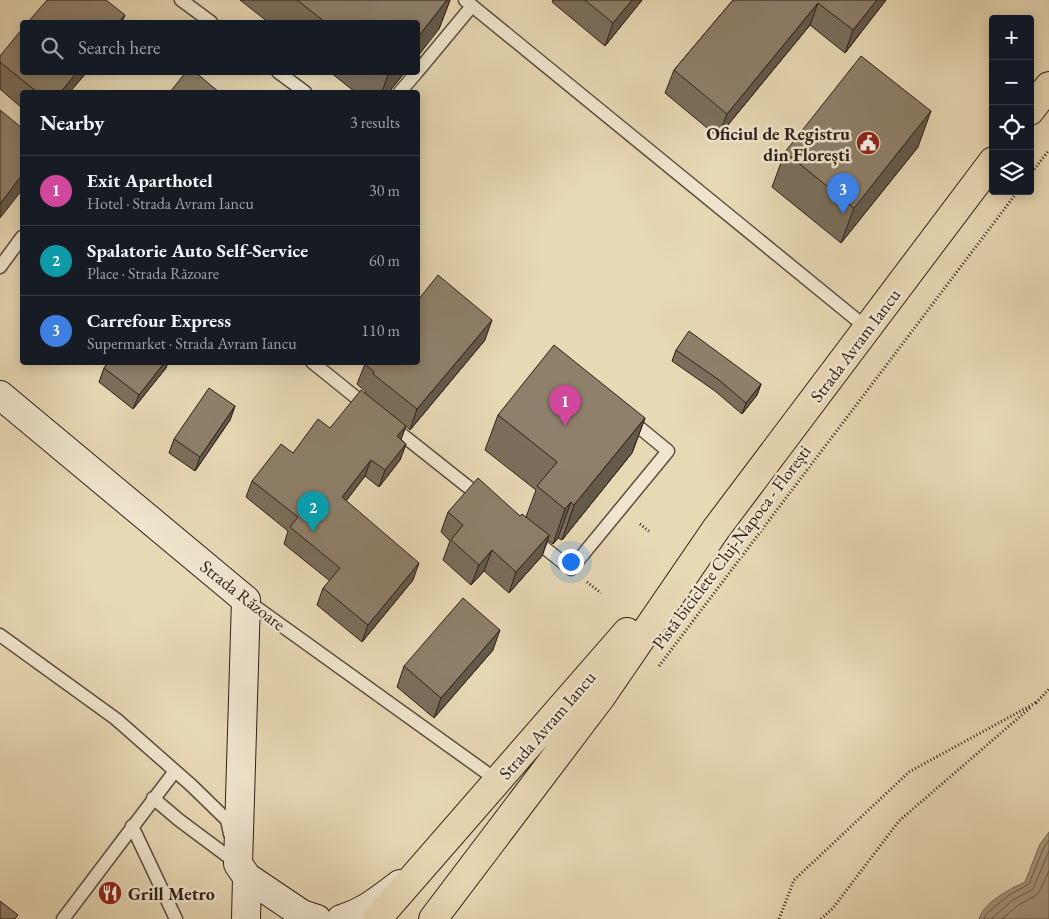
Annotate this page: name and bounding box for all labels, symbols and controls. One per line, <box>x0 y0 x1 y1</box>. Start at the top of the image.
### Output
map controls <box>989 15 1034 195</box>
button: + <box>989 15 1034 60</box>
search box <box>20 20 420 75</box>
icon: search <box>38 34 66 62</box>
text: Search here <box>78 35 160 60</box>
button: − <box>989 60 1034 105</box>
button: locate <box>989 105 1034 150</box>
text: Nearby <box>40 109 104 136</box>
text: 3 results <box>350 112 400 133</box>
place label: Oficiul de Registru din Florești <box>706 122 851 166</box>
public building icon: Oficiul de Registru din Florești <box>855 130 881 156</box>
button: layers <box>989 150 1034 195</box>
text: Exit Aparthotel <box>87 168 213 193</box>
pin: 3 <box>827 173 859 214</box>
text: 1 <box>52 180 60 201</box>
text: 30 m <box>369 180 400 201</box>
text: Hotel · Strada Avram Iancu <box>87 193 254 214</box>
text: Spalatorie Auto Self-Service <box>87 238 308 263</box>
text: 2 <box>52 250 60 271</box>
text: 60 m <box>369 250 400 271</box>
text: Place · Strada Răzoare <box>87 263 219 284</box>
street label: Strada Avram Iancu <box>805 283 906 406</box>
text: Carrefour Express <box>87 308 231 333</box>
text: 3 <box>52 320 60 341</box>
text: 110 m <box>361 320 400 341</box>
text: Supermarket · Strada Avram Iancu <box>87 333 297 354</box>
pin: 1 <box>549 385 581 426</box>
street label: Pistă biciclete Cluj-Napoca - Florești <box>647 440 816 654</box>
pin: 2 <box>297 491 329 532</box>
your location <box>558 549 584 575</box>
street label: Strada Răzoare <box>196 554 290 636</box>
street label: Strada Avram Iancu <box>494 666 601 784</box>
restaurant icon: Grill Metro <box>97 880 123 906</box>
place label: Grill Metro <box>128 882 215 905</box>

